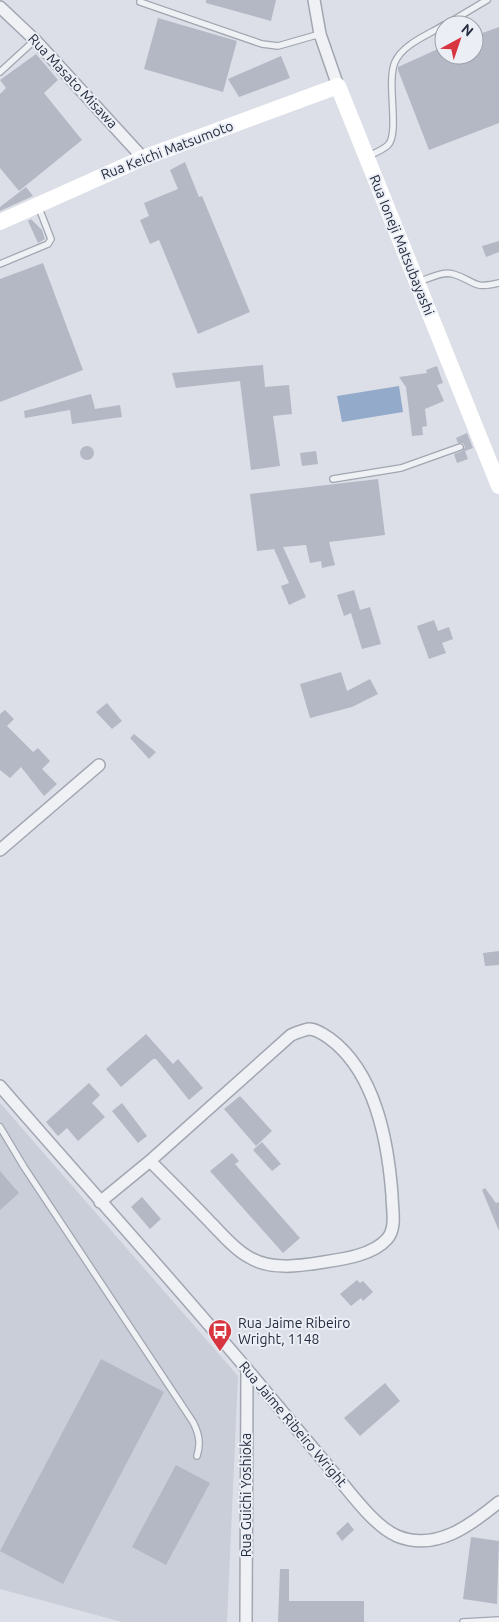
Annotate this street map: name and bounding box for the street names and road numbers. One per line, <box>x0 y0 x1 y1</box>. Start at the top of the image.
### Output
street label: Rua Masato Misawa <box>25 30 121 132</box>
street label: Rua Keichi Matsumoto <box>99 117 235 183</box>
street label: Rua Ioneji Matsubayashi <box>366 172 438 318</box>
street label: Rua Jaime Ribeiro Wright <box>236 1358 350 1490</box>
street label: Rua Guichi Yoshioka <box>238 1433 254 1557</box>

